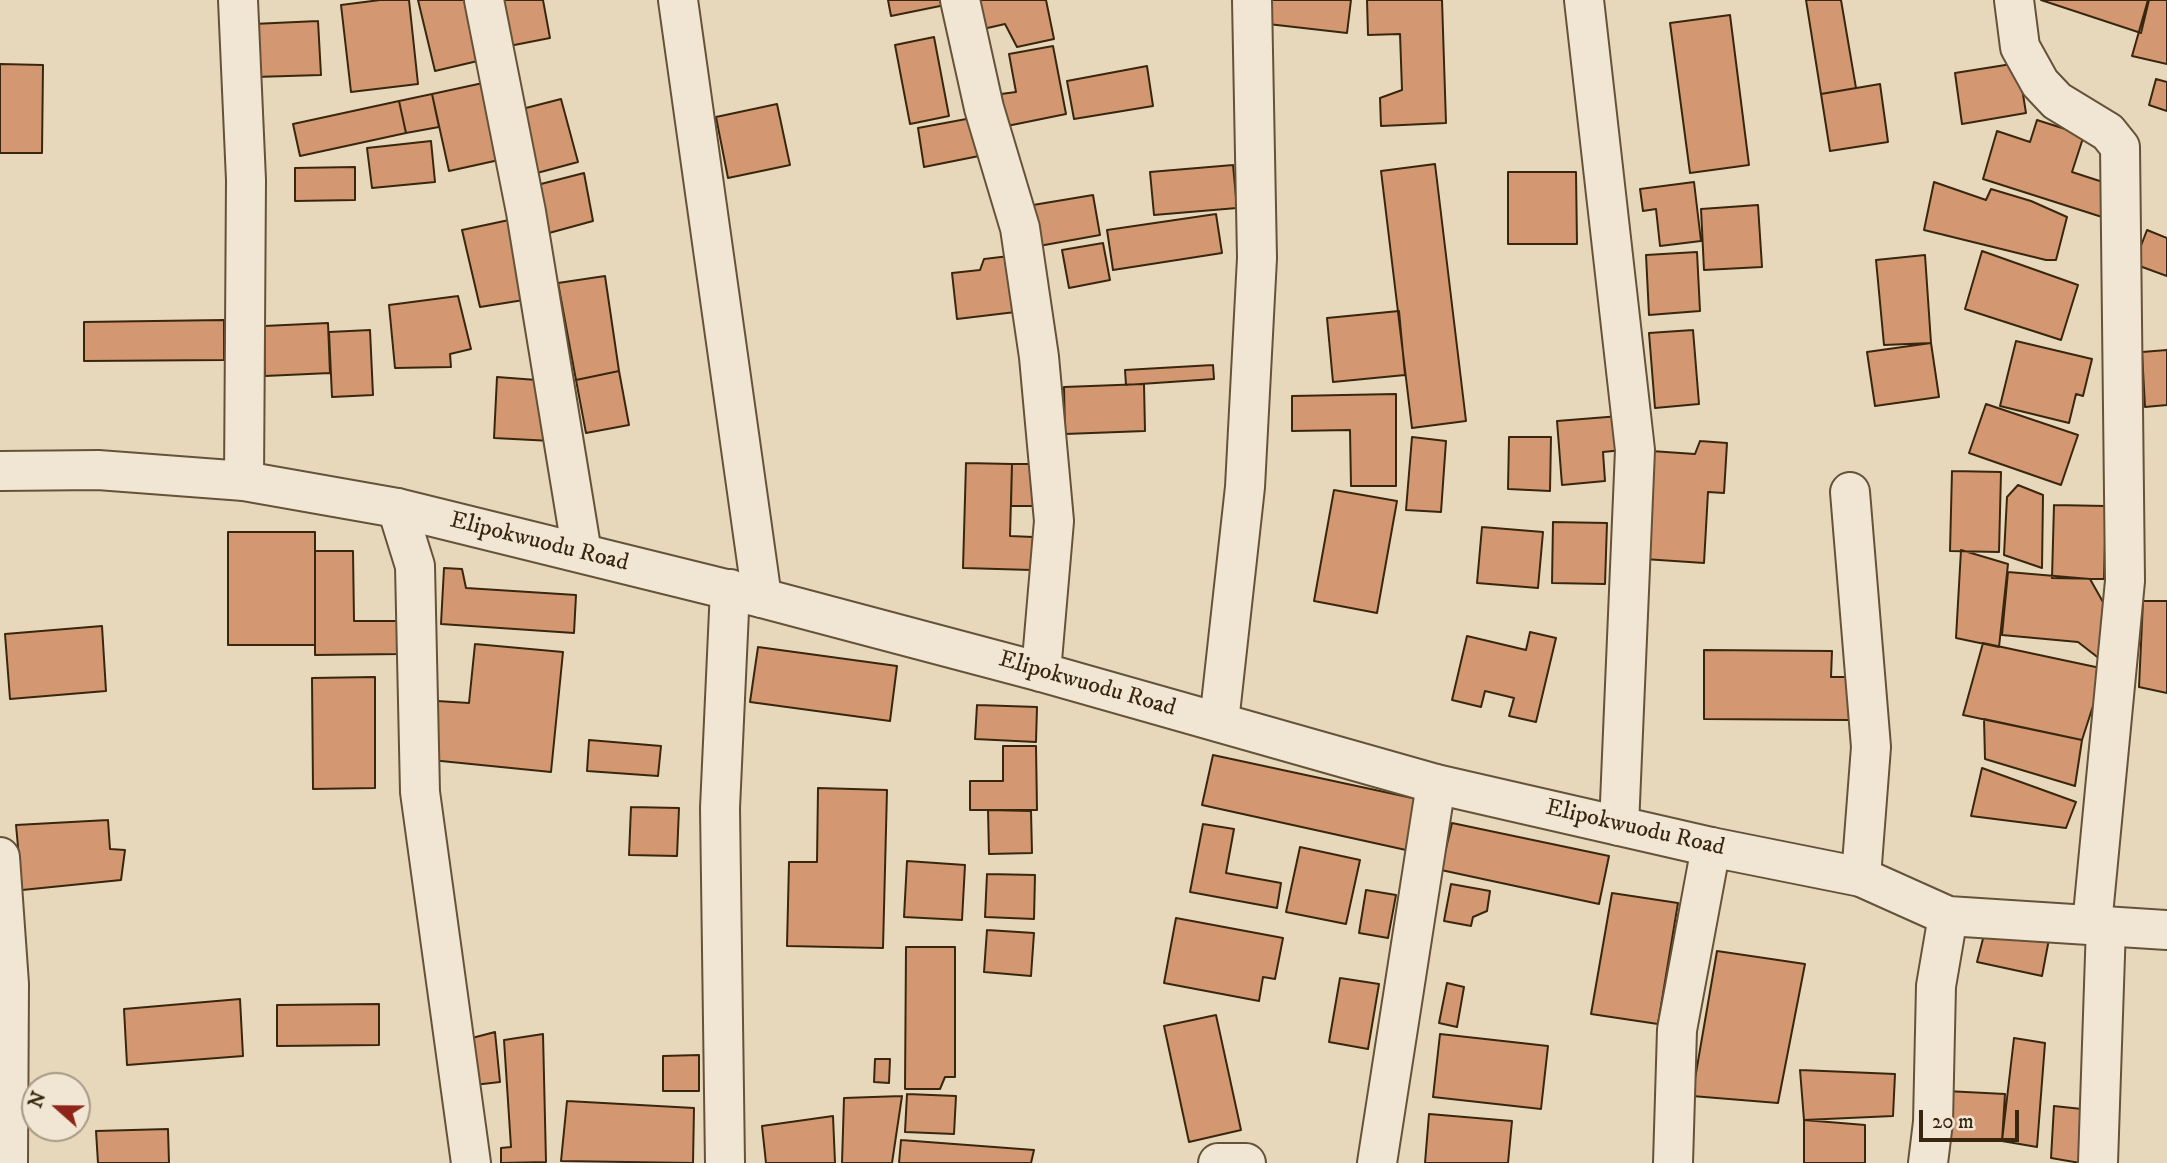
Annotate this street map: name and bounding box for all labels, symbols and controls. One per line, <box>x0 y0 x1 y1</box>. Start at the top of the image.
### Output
street label: Elipokwuodu Road <box>447 507 631 579</box>
street label: Elipokwuodu Road <box>995 646 1179 724</box>
street label: Elipokwuodu Road <box>1543 794 1727 864</box>
north arrow <box>21 1072 91 1142</box>
text: N <box>24 1089 51 1111</box>
scale bar <box>1922 1096 2022 1140</box>
text: 20 m <box>1932 1109 1974 1135</box>

